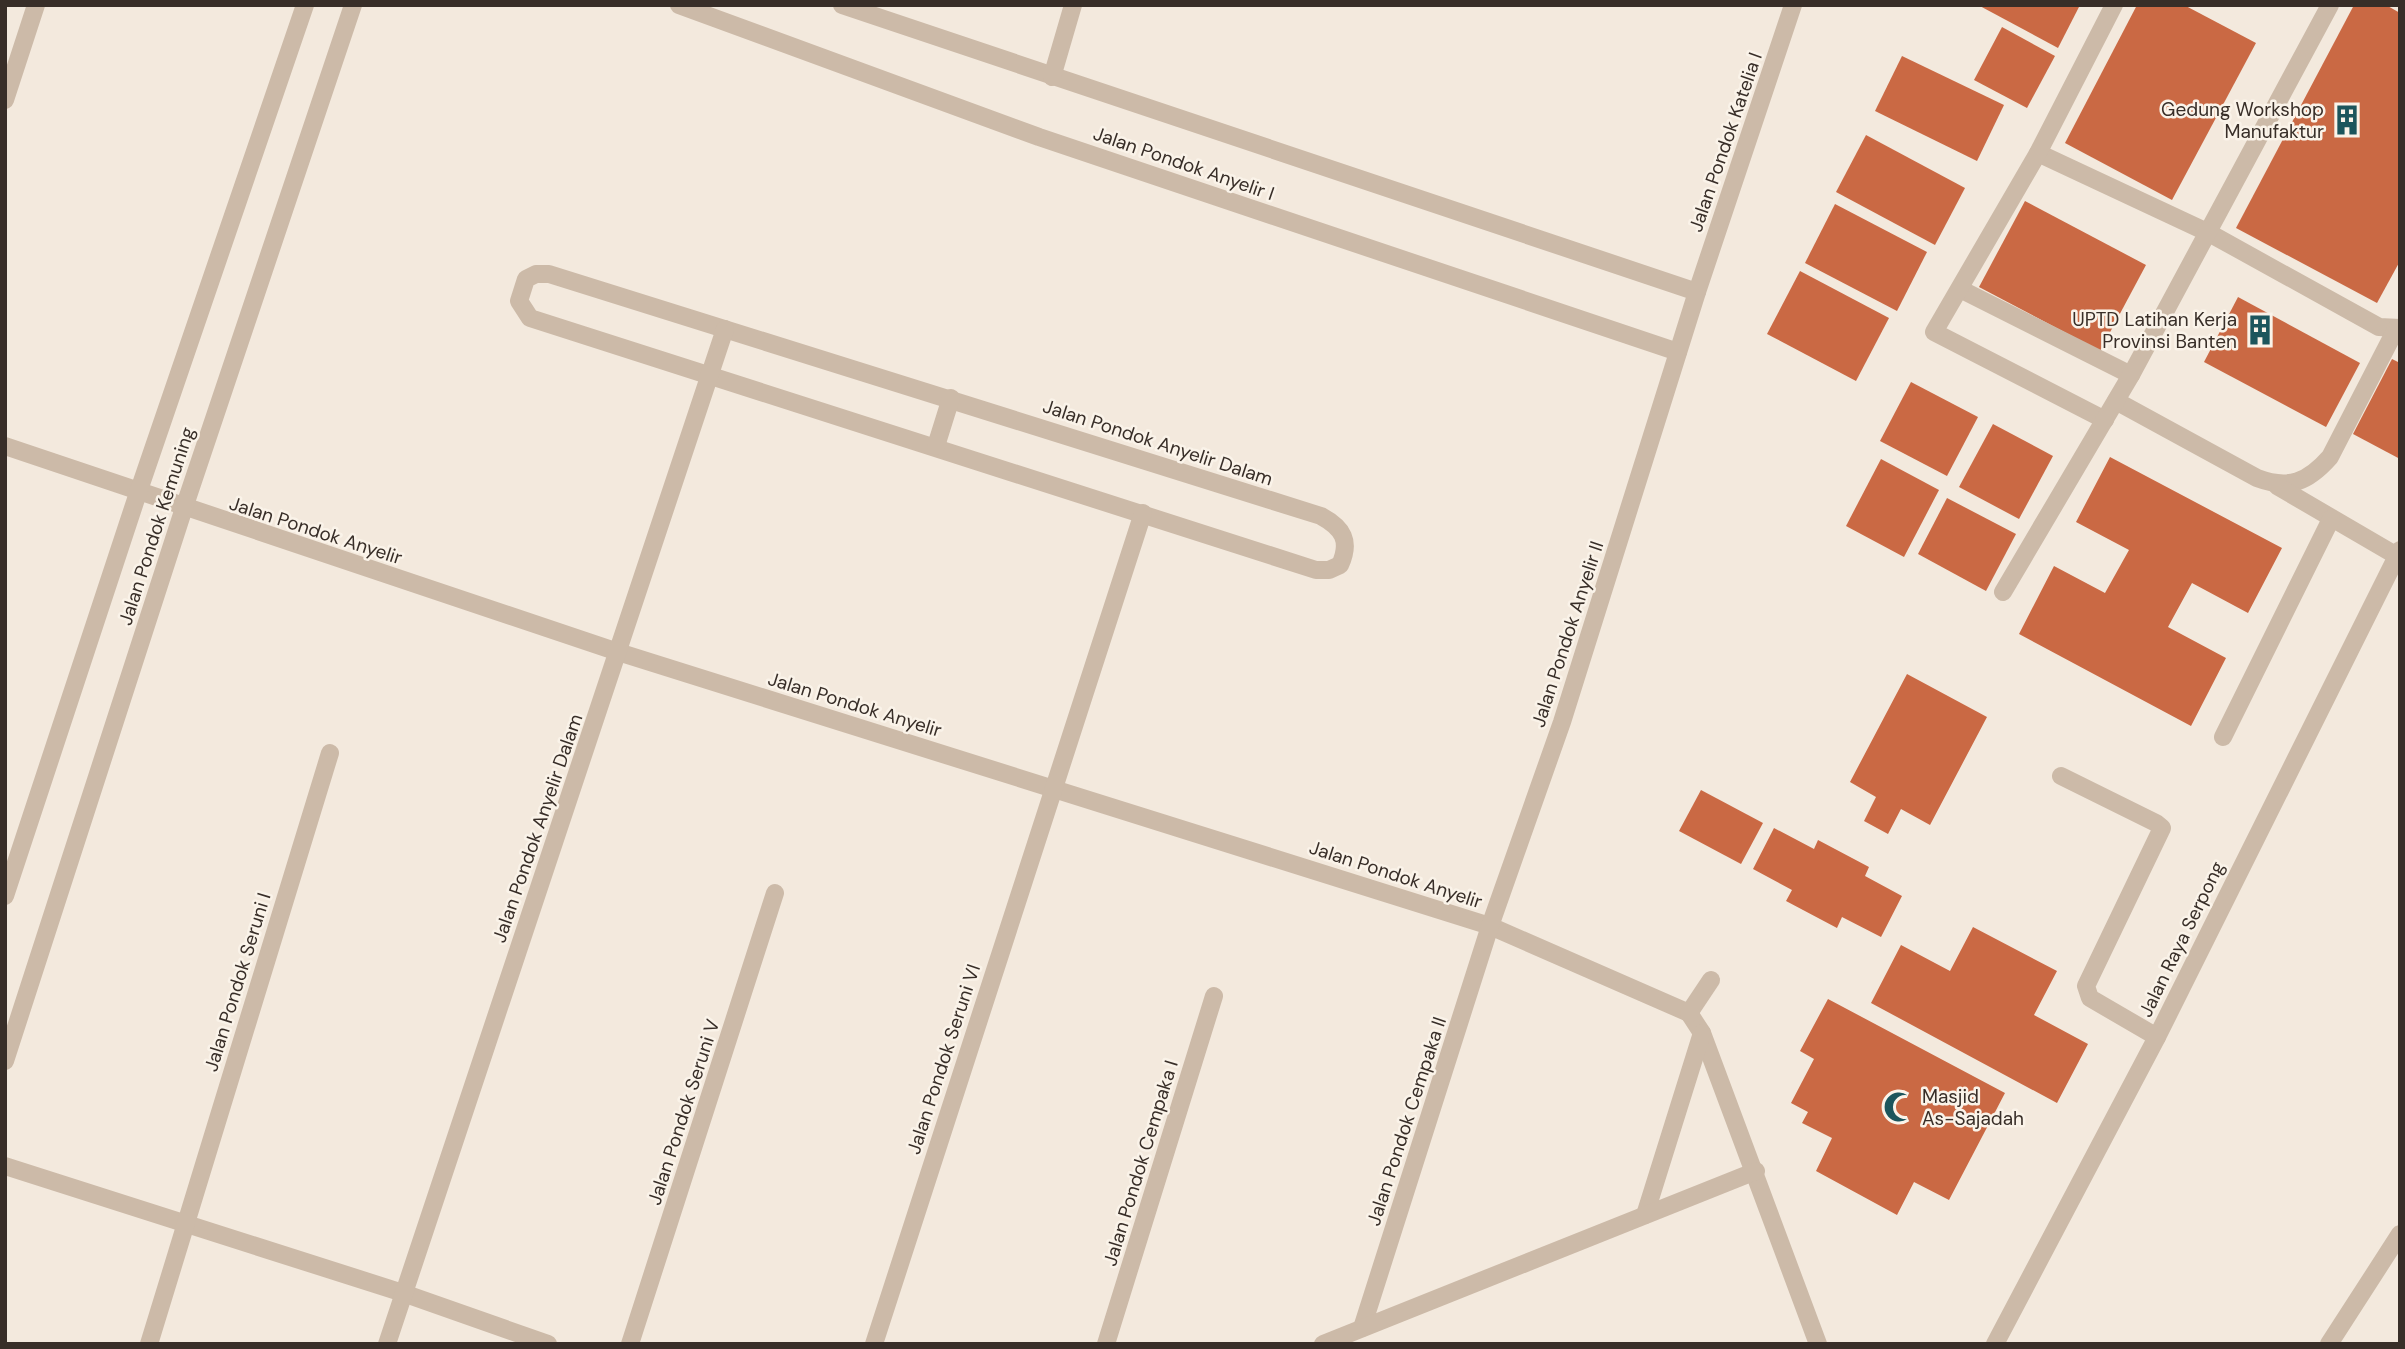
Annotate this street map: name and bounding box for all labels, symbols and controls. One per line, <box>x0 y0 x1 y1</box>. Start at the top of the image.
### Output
street label: Jalan Pondok Katelia I <box>1683 49 1768 235</box>
place label: Gedung Workshop Manufaktur <box>2161 97 2324 144</box>
building icon: Gedung Workshop Manufaktur <box>2330 103 2364 137</box>
street label: Jalan Pondok Anyelir I <box>1090 121 1278 206</box>
place label: UPTD Latihan Kerja Provinsi Banten <box>2072 307 2237 354</box>
building icon: UPTD Latihan Kerja Provinsi Banten <box>2243 313 2277 347</box>
street label: Jalan Pondok Anyelir Dalam <box>1040 393 1276 491</box>
street label: Jalan Pondok Kemuning <box>113 424 200 628</box>
street label: Jalan Pondok Anyelir <box>226 491 405 570</box>
street label: Jalan Pondok Anyelir II <box>1526 538 1609 730</box>
street label: Jalan Pondok Anyelir <box>765 666 945 743</box>
street label: Jalan Pondok Anyelir Dalam <box>487 710 588 946</box>
street label: Jalan Pondok Anyelir <box>1306 835 1485 914</box>
street label: Jalan Raya Serpong <box>2133 857 2230 1021</box>
street label: Jalan Pondok Seruni I <box>198 890 277 1075</box>
street label: Jalan Pondok Seruni VI <box>901 961 986 1157</box>
street label: Jalan Pondok Cempaka II <box>1361 1014 1452 1229</box>
street label: Jalan Pondok Seruni V <box>642 1016 725 1208</box>
street label: Jalan Pondok Cempaka I <box>1097 1057 1184 1269</box>
place label: Masjid As-Sajadah <box>1922 1084 2024 1131</box>
mosque icon: Masjid As-Sajadah <box>1882 1090 1916 1124</box>

